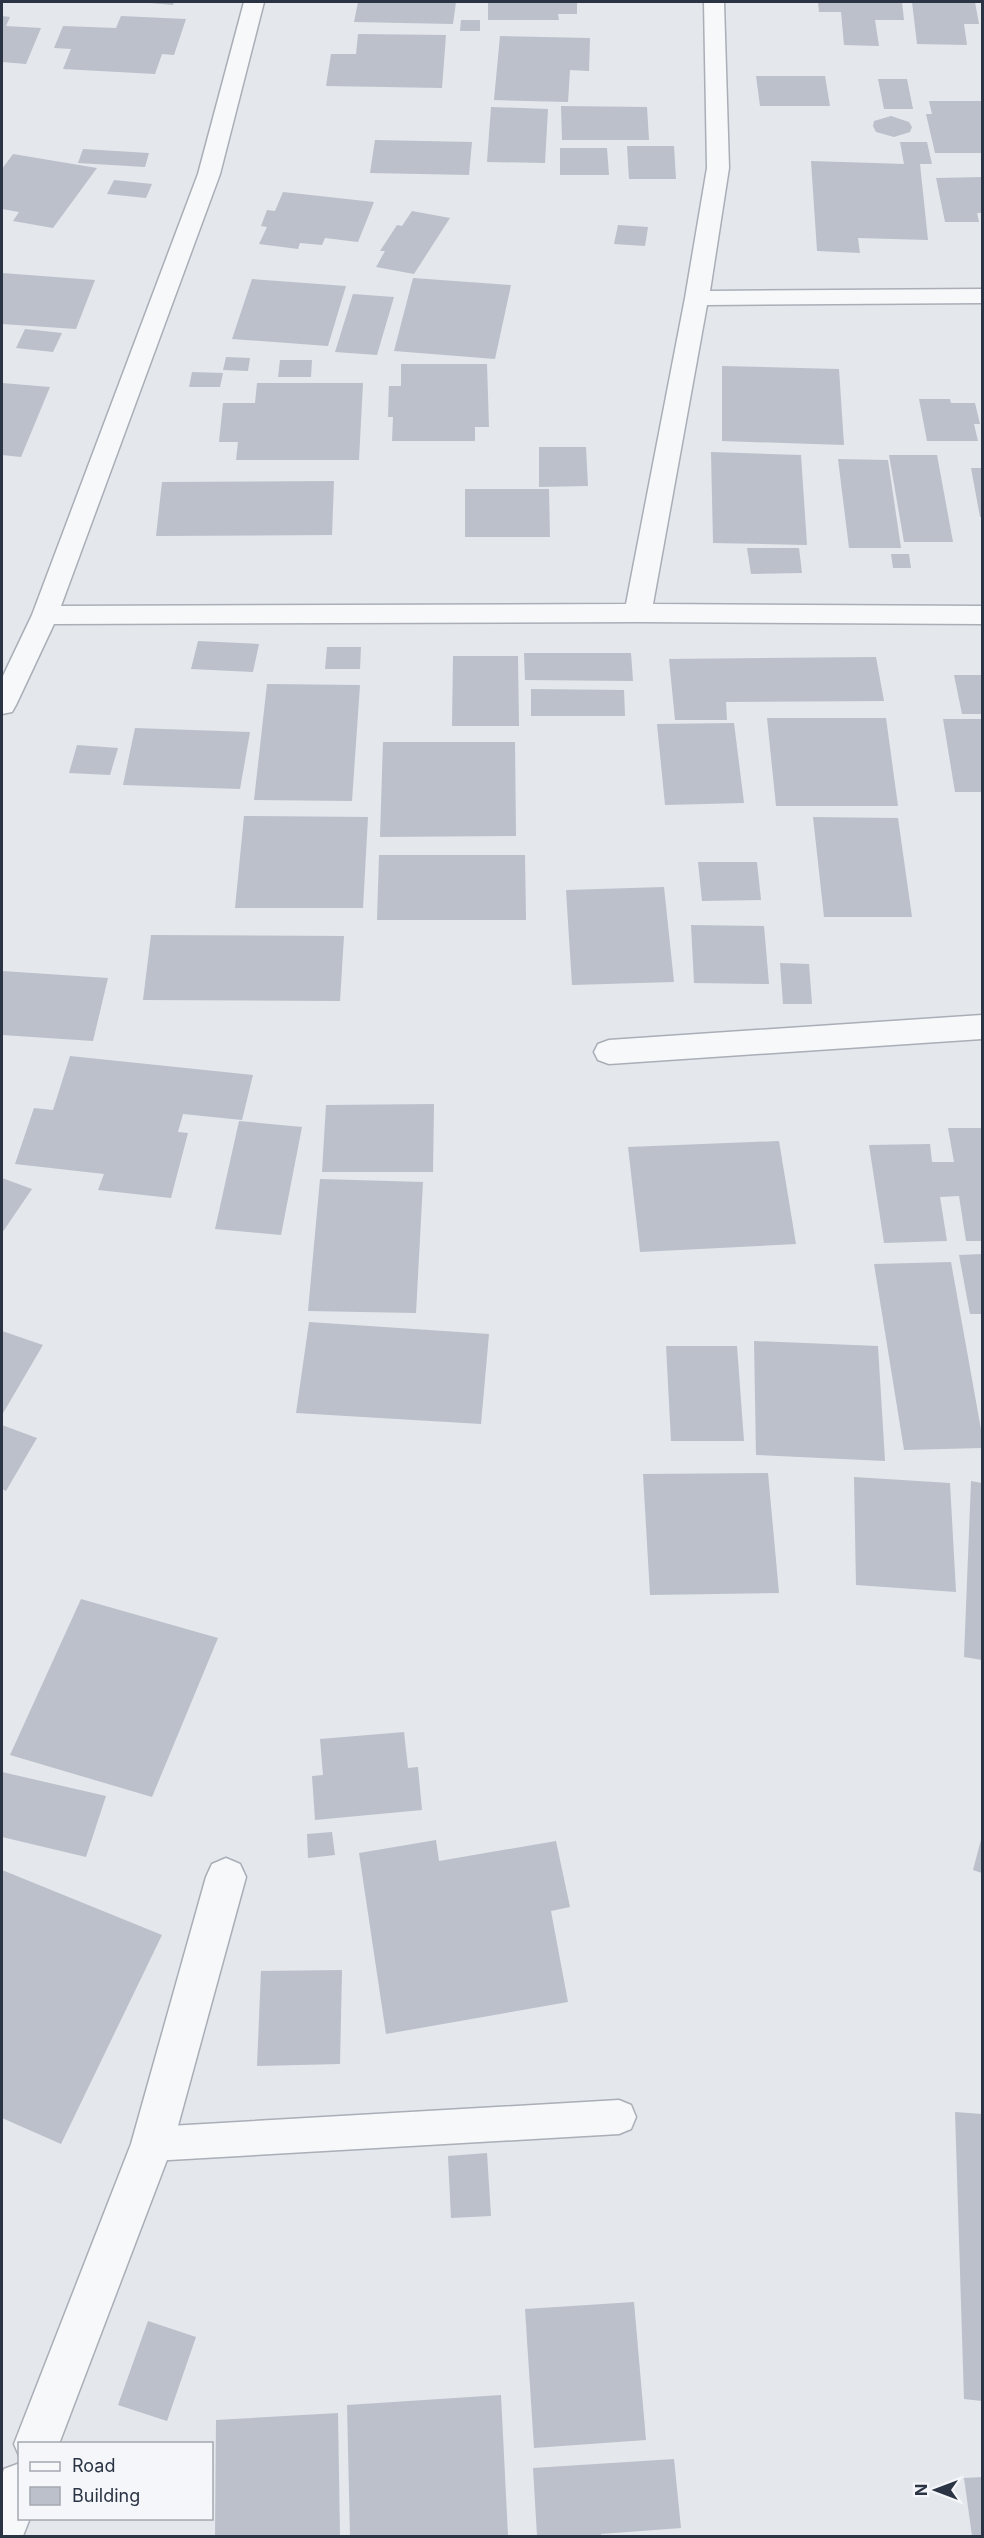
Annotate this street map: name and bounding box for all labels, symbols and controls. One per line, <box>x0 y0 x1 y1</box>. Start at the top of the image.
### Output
legend <box>18 2442 213 2520</box>
text: Road <box>72 2455 115 2476</box>
north arrow <box>906 2460 966 2520</box>
text: N <box>911 2484 931 2496</box>
text: Building <box>72 2485 140 2506</box>

